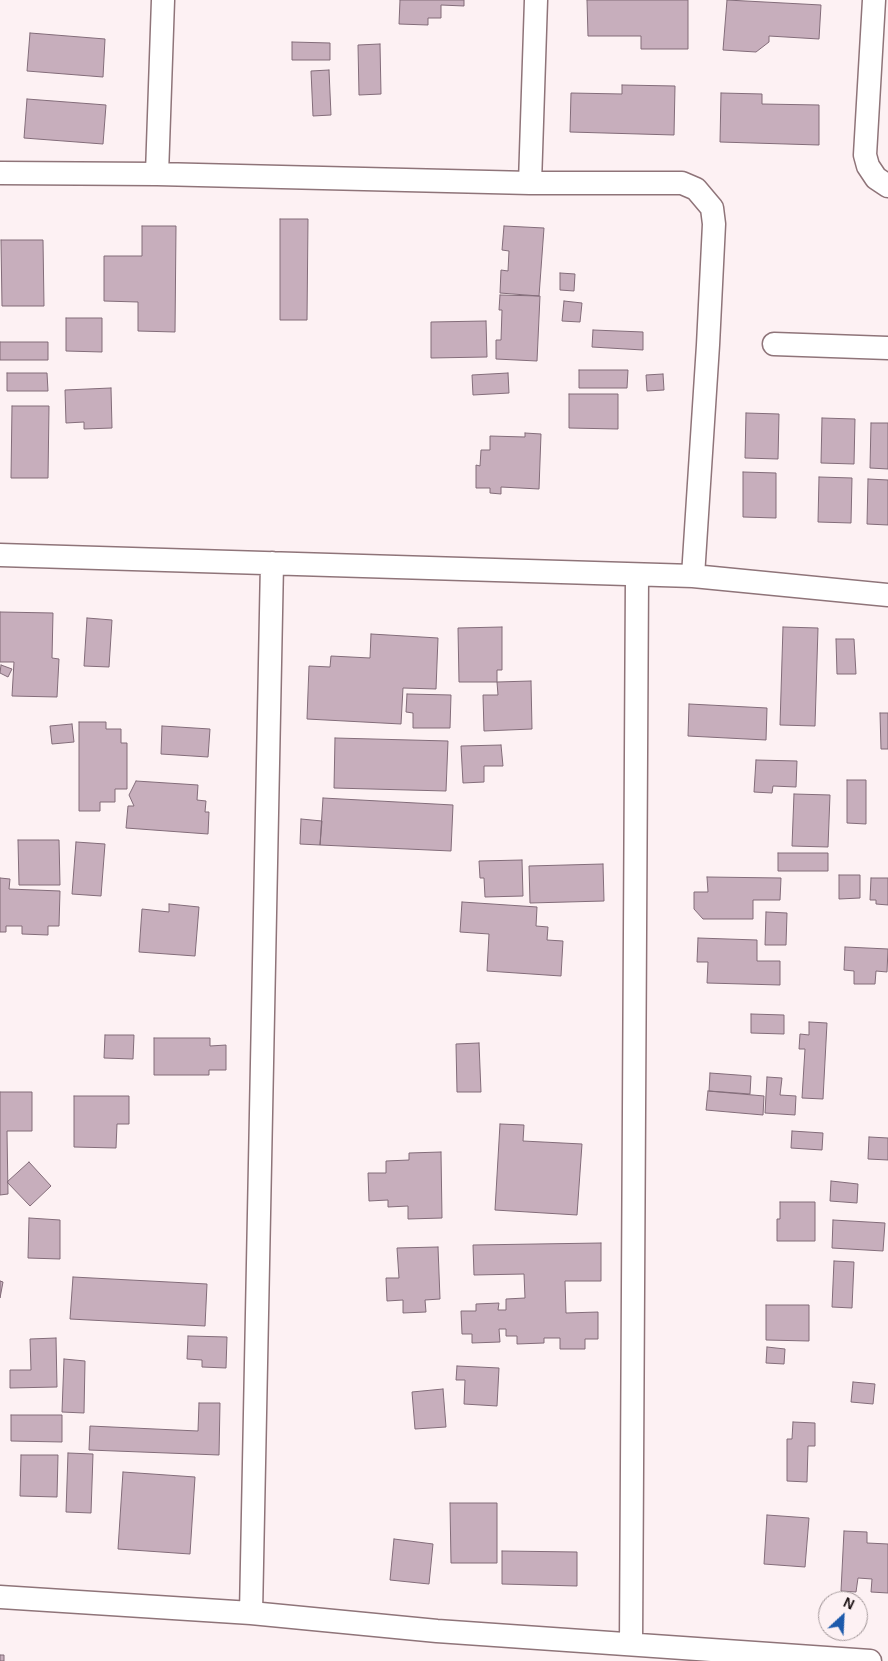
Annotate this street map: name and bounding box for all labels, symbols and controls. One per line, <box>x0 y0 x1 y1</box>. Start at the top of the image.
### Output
north arrow <box>818 1591 868 1641</box>
text: N <box>841 1594 857 1613</box>

